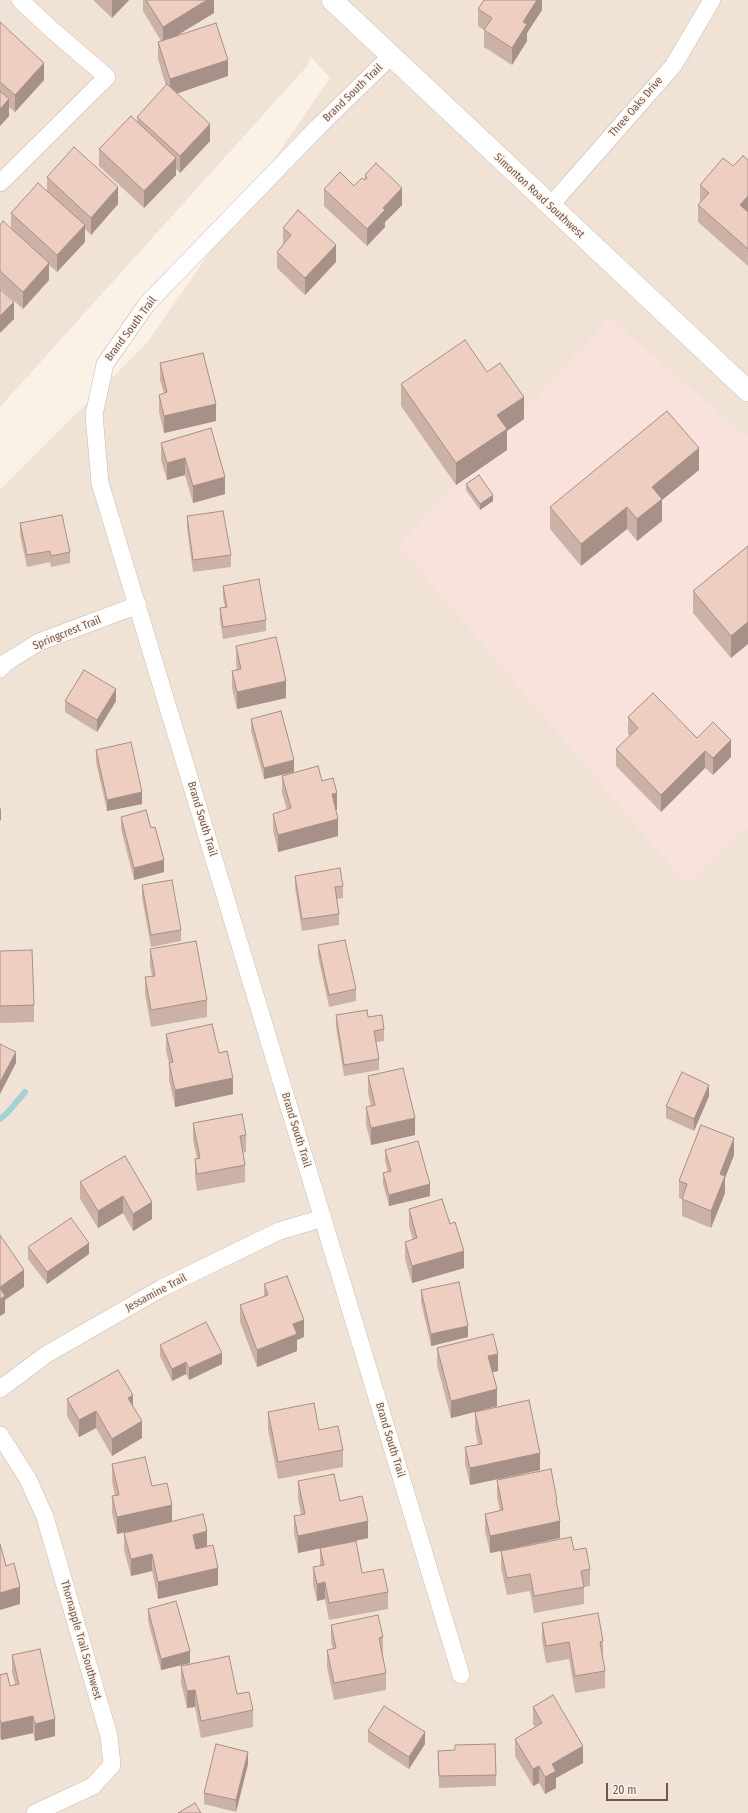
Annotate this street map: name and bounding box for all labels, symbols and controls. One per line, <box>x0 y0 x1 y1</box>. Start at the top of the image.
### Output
street label: Brand South Trail <box>321 61 385 125</box>
street label: Three Oaks Drive <box>606 74 666 140</box>
street label: Simonton Road Southwest <box>491 151 587 241</box>
street label: Brand South Trail <box>102 294 160 364</box>
street label: Springcrest Trail <box>31 613 103 653</box>
street label: Brand South Trail <box>184 780 220 858</box>
street label: Brand South Trail <box>278 1091 314 1169</box>
street label: Jessamine Trail <box>123 1271 189 1315</box>
street label: Brand South Trail <box>372 1401 408 1479</box>
street label: Thornapple Trail Southwest <box>58 1579 104 1701</box>
scale bar <box>608 1775 670 1801</box>
text: 20 m <box>613 1783 637 1797</box>

